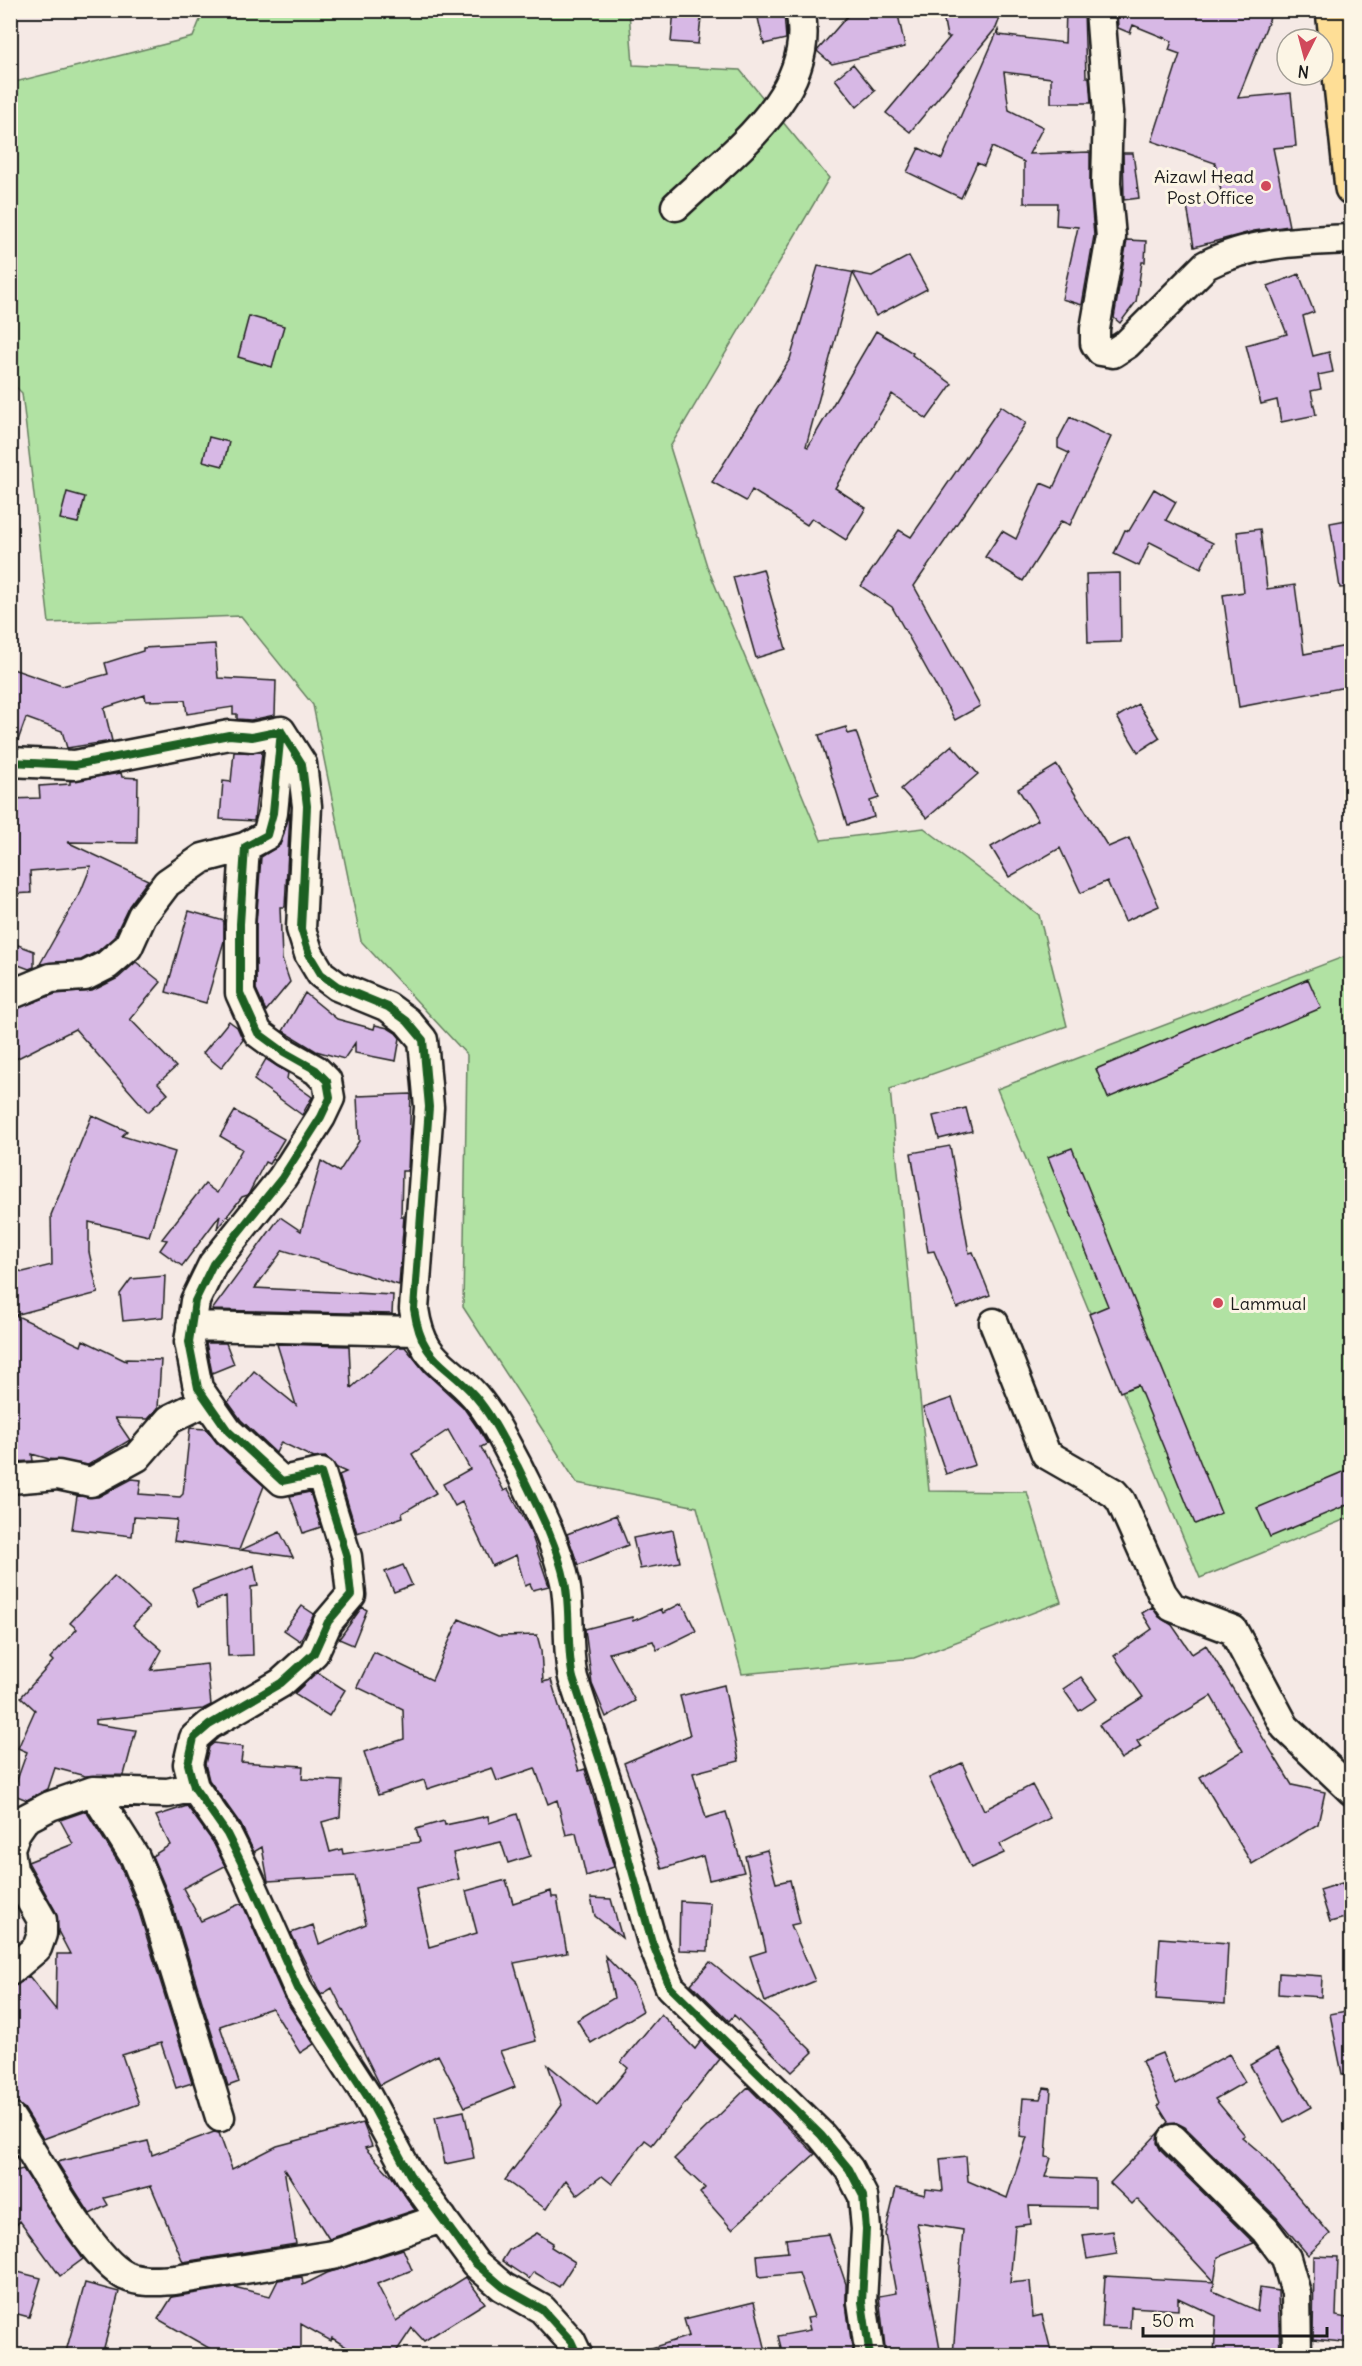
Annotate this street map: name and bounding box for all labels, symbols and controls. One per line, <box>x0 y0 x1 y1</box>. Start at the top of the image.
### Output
north arrow <box>1275 27 1335 87</box>
text: N <box>1297 61 1310 82</box>
place label: Aizawl Head Post Office <box>1154 165 1254 209</box>
marker: Aizawl Head Post Office <box>1259 179 1273 193</box>
place label: Lammual <box>1230 1292 1306 1315</box>
marker: Lammual <box>1211 1296 1225 1310</box>
scale bar <box>1143 2300 1328 2338</box>
text: 50 m <box>1152 2309 1194 2332</box>

